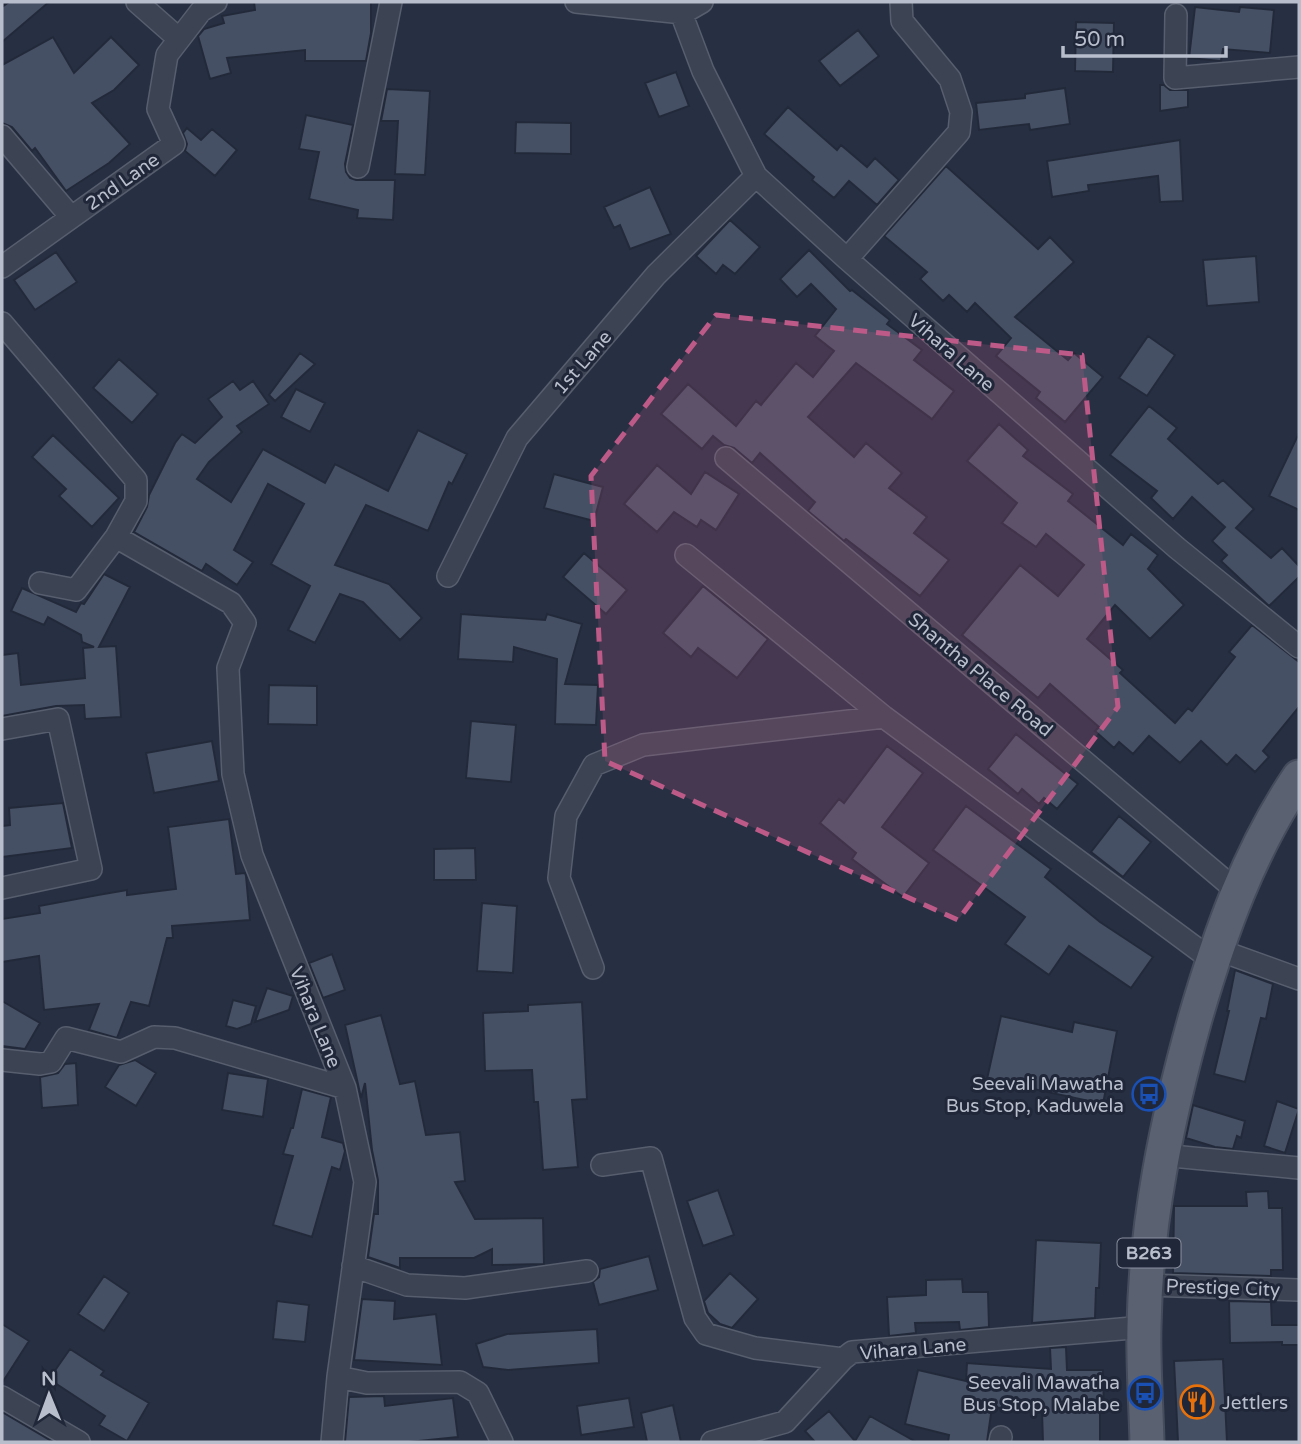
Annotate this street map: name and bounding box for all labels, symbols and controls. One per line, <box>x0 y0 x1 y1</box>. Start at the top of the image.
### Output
scale bar <box>1063 14 1226 58</box>
text: 50 m <box>1074 27 1125 52</box>
street label: 2nd Lane <box>82 149 163 215</box>
street label: Vihara Lane <box>904 309 999 396</box>
street label: 1st Lane <box>549 326 616 399</box>
street label: Shantha Place Road <box>904 608 1057 741</box>
street label: Vihara Lane <box>285 964 345 1071</box>
place label: Seevali Mawatha Bus Stop, Kaduwela <box>946 1073 1124 1117</box>
bus stop icon: Seevali Mawatha Bus Stop, Kaduwela <box>1130 1075 1168 1113</box>
road number: B263 <box>1118 1238 1180 1268</box>
street label: Prestige City <box>1165 1275 1281 1301</box>
street label: Vihara Lane <box>859 1333 967 1365</box>
north arrow <box>14 1360 84 1430</box>
text: N <box>41 1368 57 1390</box>
place label: Seevali Mawatha Bus Stop, Malabe <box>963 1372 1120 1416</box>
bus stop icon: Seevali Mawatha Bus Stop, Malabe <box>1126 1374 1164 1412</box>
restaurant icon: Jettlers <box>1178 1383 1216 1421</box>
place label: Jettlers <box>1222 1392 1288 1414</box>

